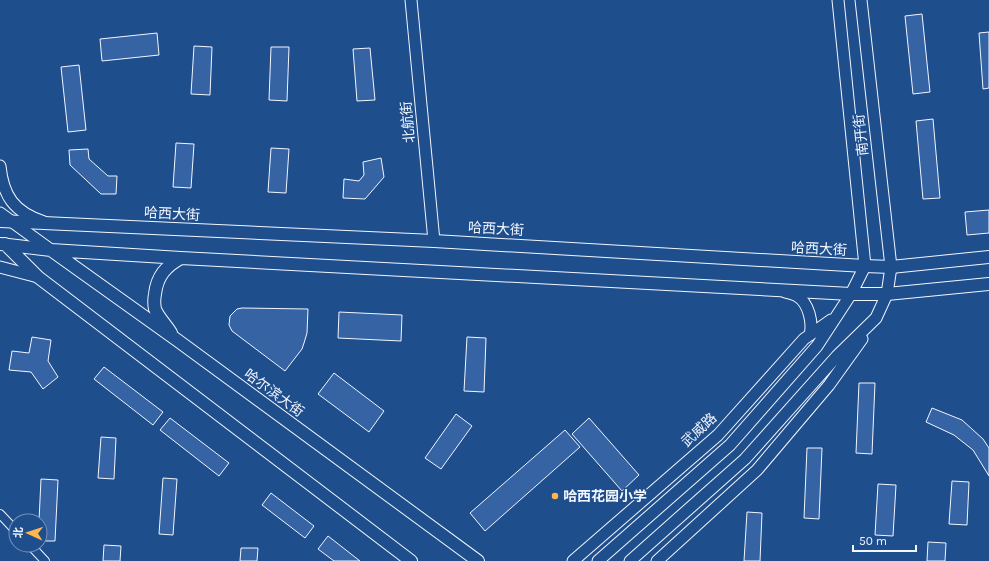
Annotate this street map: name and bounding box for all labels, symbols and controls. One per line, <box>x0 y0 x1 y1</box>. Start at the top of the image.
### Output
street label: 北航街 <box>398 100 418 144</box>
street label: 南开街 <box>850 113 872 157</box>
street label: 哈西大街 <box>144 204 200 224</box>
street label: 哈西大街 <box>468 219 524 239</box>
street label: 哈西大街 <box>791 239 847 259</box>
street label: 哈尔滨大街 <box>241 366 307 420</box>
street label: 武威路 <box>678 409 720 451</box>
place label: 哈西花园小学 <box>563 488 647 505</box>
marker: 哈西花园小学 <box>550 491 560 501</box>
north arrow <box>8 513 48 553</box>
text: 北 <box>12 527 25 538</box>
scale bar <box>853 527 916 553</box>
text: 50 m <box>859 534 887 548</box>

